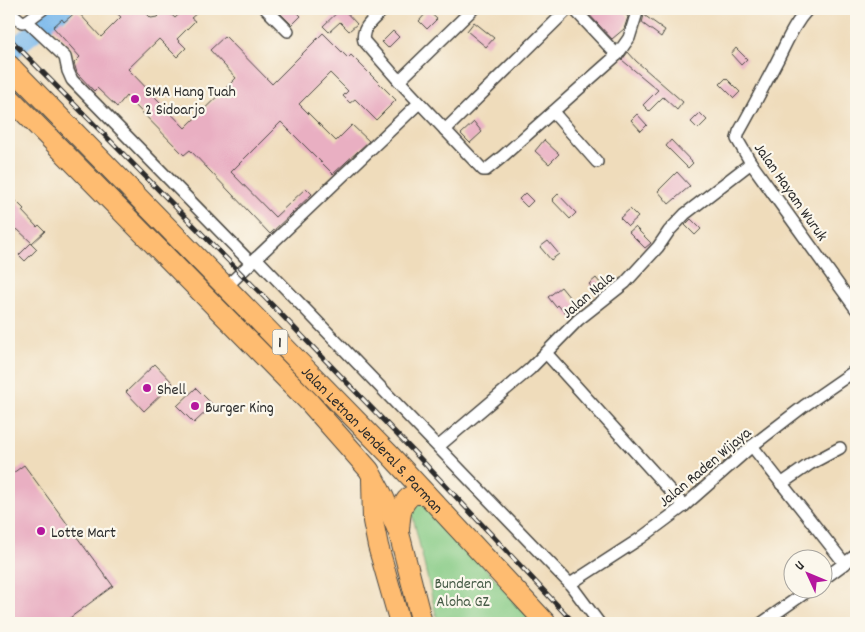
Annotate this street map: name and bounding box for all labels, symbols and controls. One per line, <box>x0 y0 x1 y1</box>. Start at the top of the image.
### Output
place label: SMA Hang Tuah 2 Sidoarjo <box>145 81 236 122</box>
marker: SMA Hang Tuah 2 Sidoarjo <box>129 93 141 105</box>
street label: Jalan Hayam Wuruk <box>747 139 833 246</box>
street label: Jalan Nala <box>557 267 620 325</box>
road number: 1 <box>272 330 288 354</box>
street label: Jalan Letnan Jenderal S. Parman <box>295 362 448 520</box>
place label: Shell <box>157 379 186 402</box>
marker: Shell <box>141 382 153 394</box>
place label: Burger King <box>205 397 274 420</box>
marker: Burger King <box>189 400 201 412</box>
street label: Jalan Raden Wijaya <box>654 422 757 513</box>
place label: Lotte Mart <box>51 522 116 545</box>
marker: Lotte Mart <box>35 525 47 537</box>
north arrow <box>782 550 832 600</box>
text: U <box>791 557 810 576</box>
park label: Bunderan Aloha GZ <box>434 573 492 614</box>

